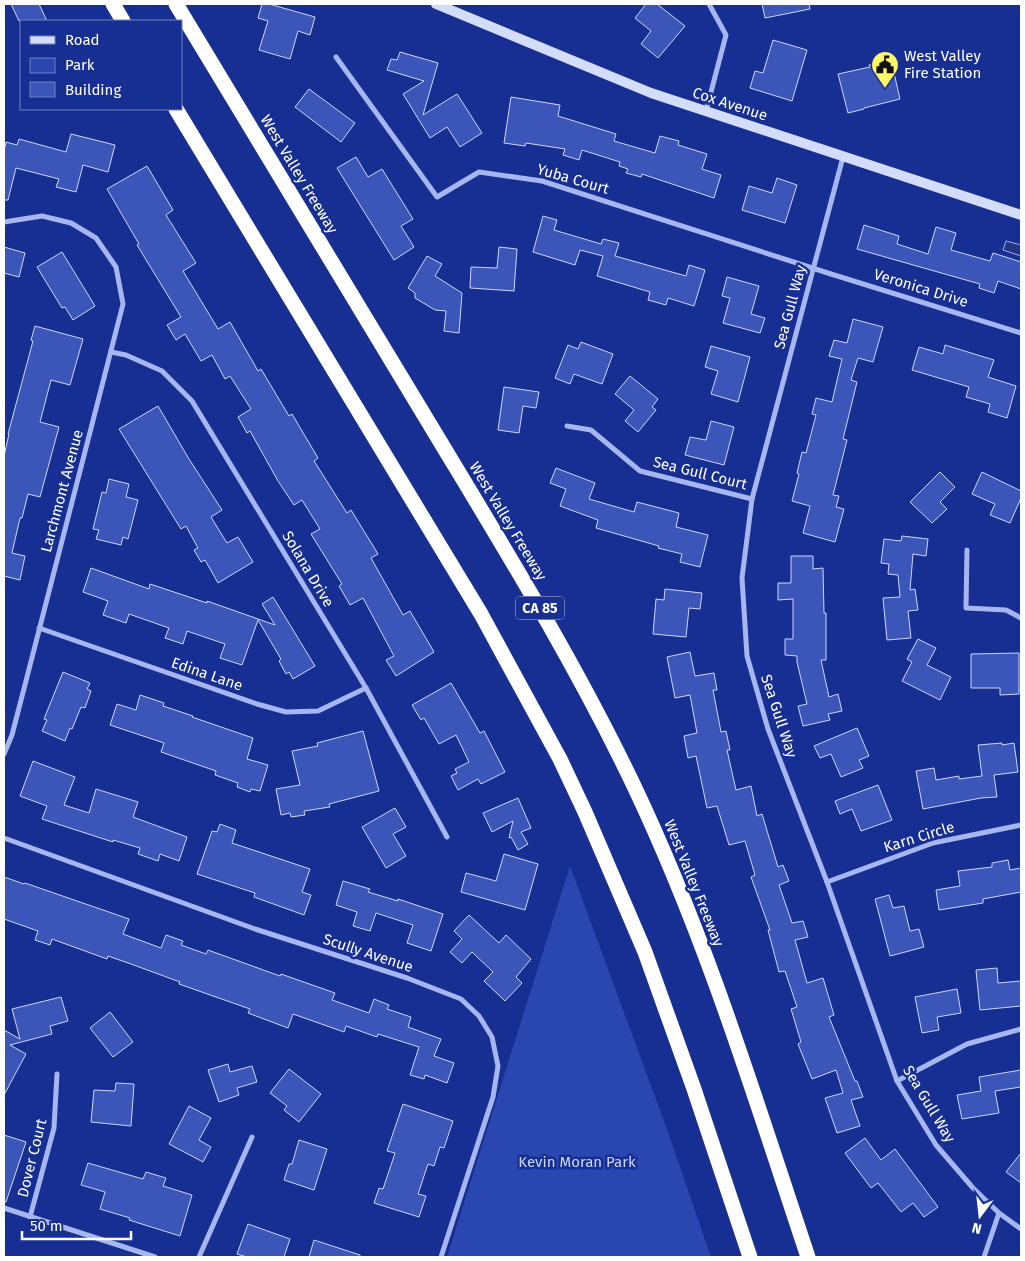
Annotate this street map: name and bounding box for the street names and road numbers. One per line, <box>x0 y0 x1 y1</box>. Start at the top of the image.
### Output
street label: Cox Avenue <box>690 83 770 125</box>
street label: West Valley Freeway <box>256 111 342 237</box>
street label: Yuba Court <box>535 160 612 198</box>
street label: Sea Gull Way <box>770 262 810 351</box>
street label: Veronica Drive <box>872 265 970 311</box>
street label: Larchmont Avenue <box>37 428 87 554</box>
street label: Sea Gull Court <box>651 453 749 493</box>
street label: West Valley Freeway <box>465 458 551 584</box>
street label: Solana Drive <box>278 528 338 610</box>
road number: CA 85 <box>516 596 564 620</box>
street label: Edina Lane <box>169 653 245 695</box>
street label: Sea Gull Way <box>757 672 801 761</box>
street label: West Valley Freeway <box>660 817 728 950</box>
street label: Karn Circle <box>881 818 957 856</box>
street label: Scully Avenue <box>321 930 415 976</box>
street label: Sea Gull Way <box>899 1062 959 1146</box>
street label: Dover Court <box>14 1116 51 1199</box>

